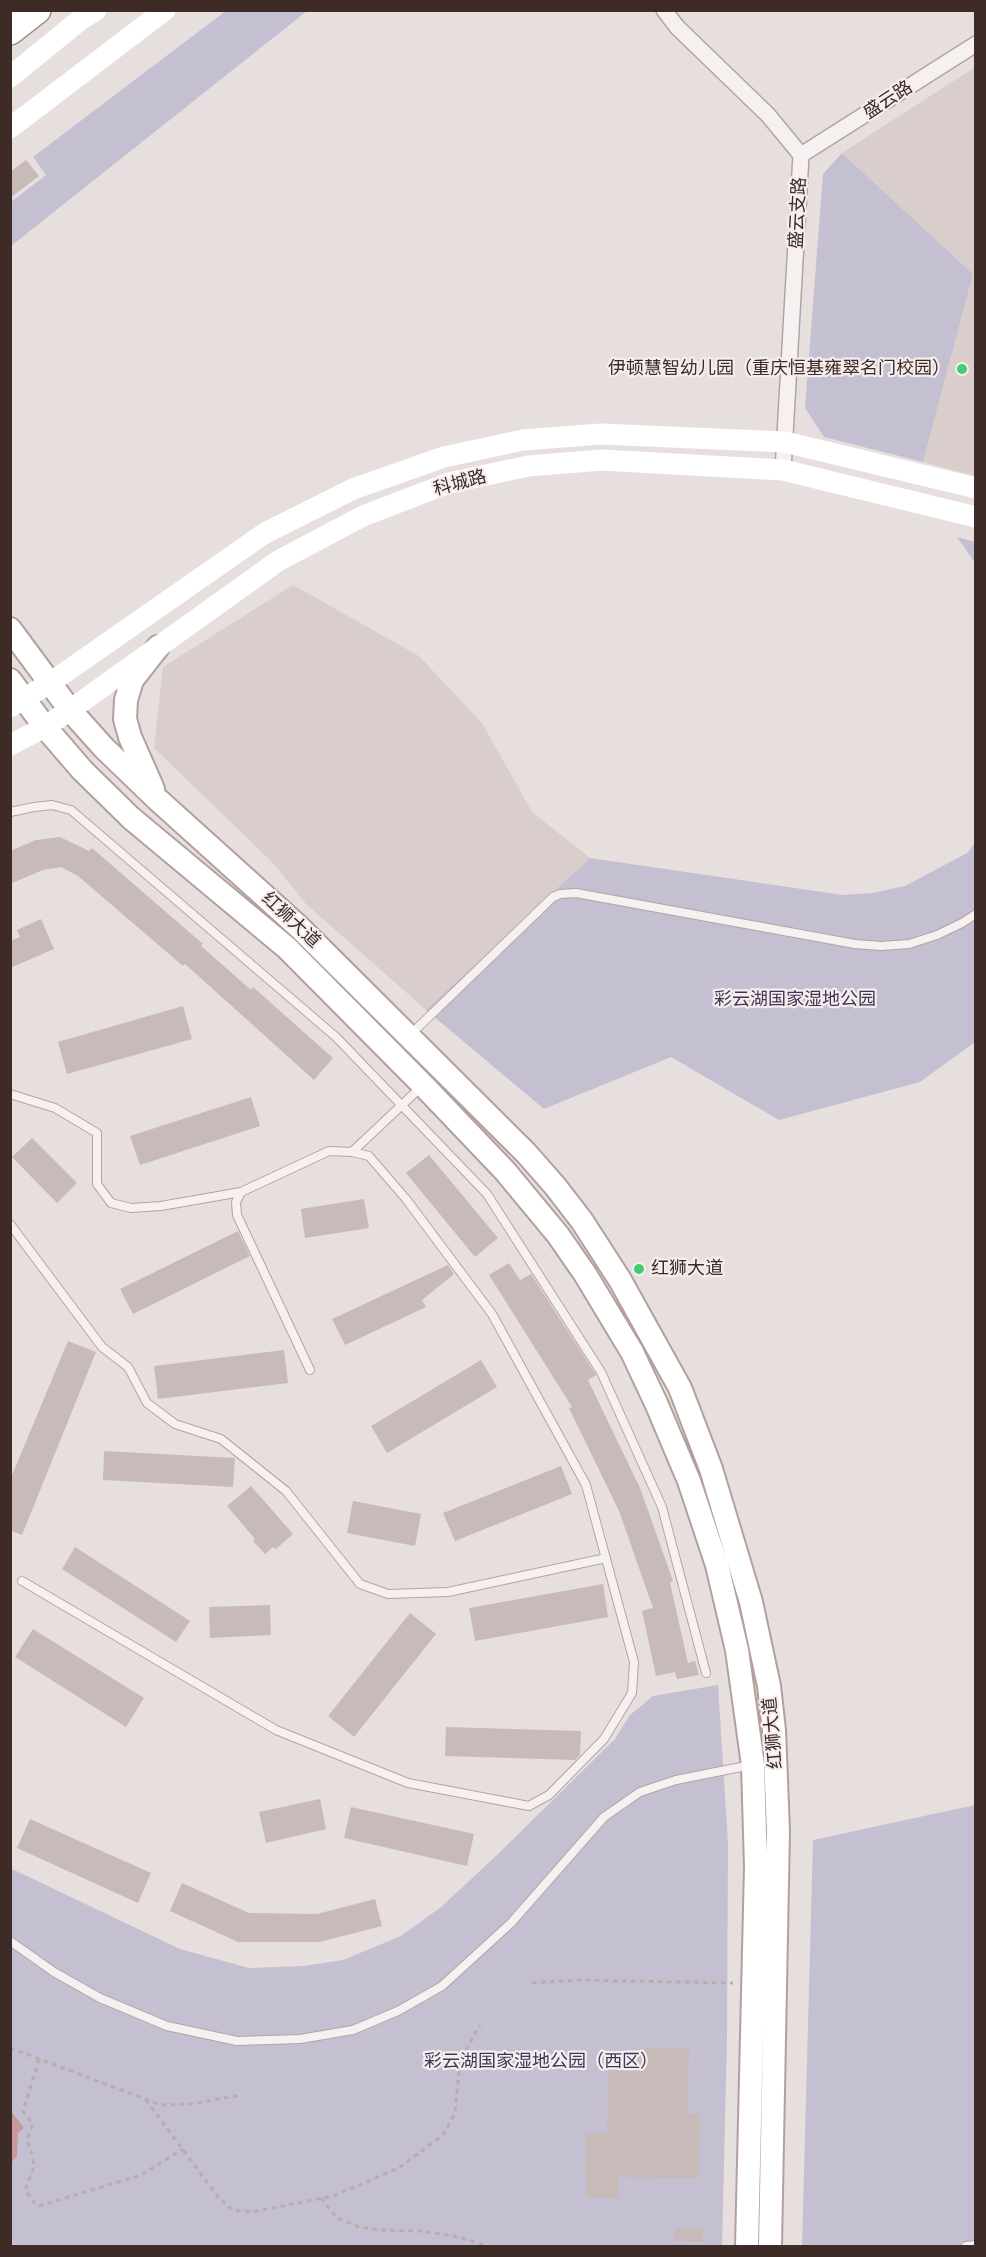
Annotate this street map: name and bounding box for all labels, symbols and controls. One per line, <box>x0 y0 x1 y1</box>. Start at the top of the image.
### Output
street label: 盛云路 <box>859 76 917 124</box>
street label: 盛云支路 <box>785 176 811 250</box>
place label: 伊顿慧智幼儿园（重庆恒基雍翠名门校园） <box>608 358 950 380</box>
marker: 伊顿慧智幼儿园（重庆恒基雍翠名门校园） <box>955 362 969 376</box>
street label: 科城路 <box>431 466 489 500</box>
street label: 红狮大道 <box>257 888 325 952</box>
park label: 彩云湖国家湿地公园 <box>714 989 876 1011</box>
place label: 红狮大道 <box>651 1258 723 1280</box>
marker: 红狮大道 <box>632 1262 646 1276</box>
street label: 红狮大道 <box>759 1696 787 1770</box>
park label: 彩云湖国家湿地公园（西区） <box>424 2051 658 2073</box>

